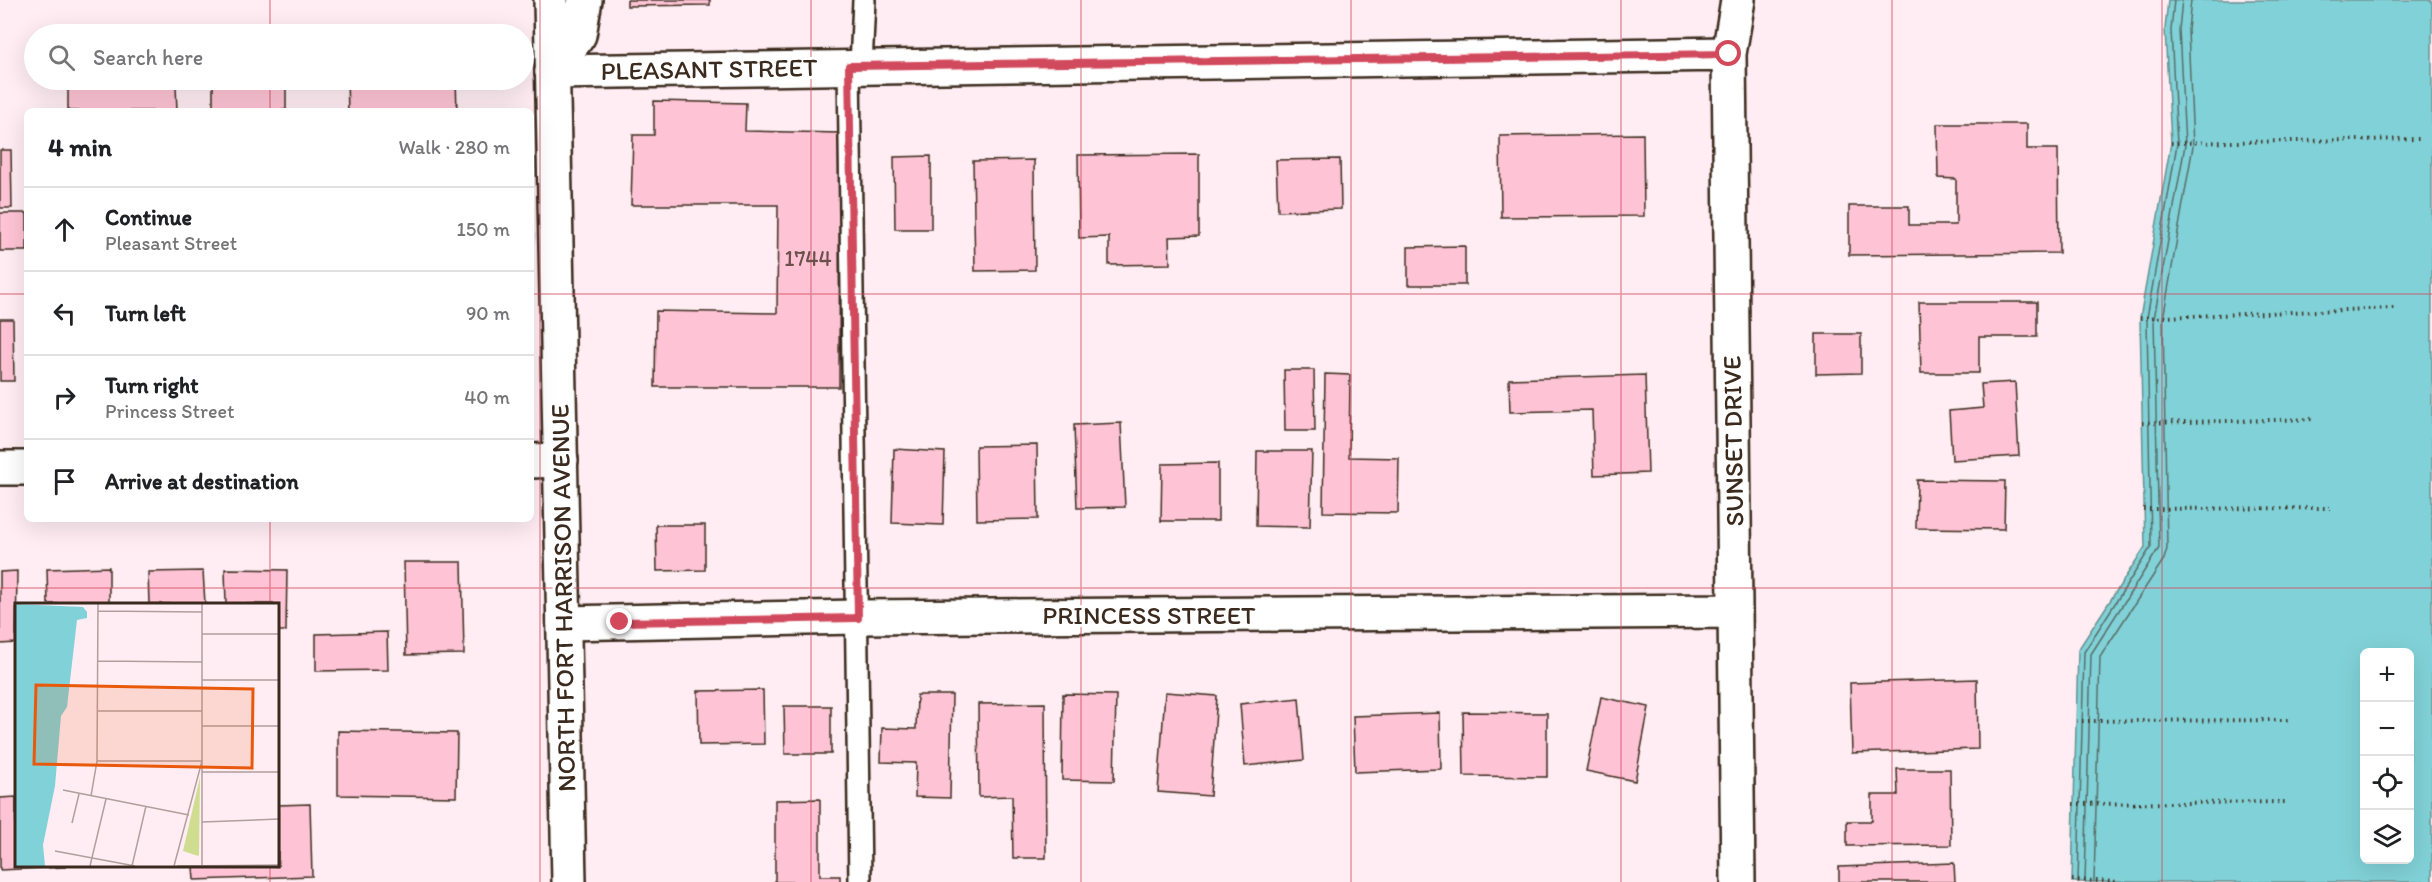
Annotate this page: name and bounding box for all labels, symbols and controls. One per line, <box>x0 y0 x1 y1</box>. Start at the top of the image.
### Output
search box <box>24 24 534 90</box>
route start <box>1715 40 1741 66</box>
icon: search <box>45 41 78 74</box>
text: Search here <box>93 44 203 71</box>
street label: PLEASANT STREET <box>600 51 818 87</box>
text: 4 min <box>48 131 112 163</box>
text: Walk · 280 m <box>398 135 510 159</box>
text: Continue <box>105 204 192 231</box>
icon: ahead <box>48 213 81 246</box>
text: 150 m <box>457 217 510 241</box>
text: Pleasant Street <box>105 231 237 255</box>
house number: 1744 <box>784 245 832 272</box>
icon: left <box>48 297 81 330</box>
text: Turn left <box>105 300 186 327</box>
text: 90 m <box>466 301 510 325</box>
street label: SUNSET DRIVE <box>1716 355 1750 527</box>
text: Turn right <box>105 372 199 399</box>
icon: right <box>48 381 81 414</box>
text: 40 m <box>464 385 510 409</box>
text: Princess Street <box>105 399 235 423</box>
street label: NORTH FORT HARRISON AVENUE <box>544 404 582 792</box>
icon: arrive <box>48 465 81 498</box>
text: Arrive at destination <box>105 468 299 495</box>
street label: PRINCESS STREET <box>1042 599 1256 631</box>
inset map <box>15 603 279 867</box>
route end <box>606 608 632 634</box>
map controls <box>2360 648 2414 864</box>
button: + <box>2360 648 2414 702</box>
button: − <box>2360 702 2414 756</box>
button: locate <box>2360 756 2414 810</box>
button: layers <box>2360 810 2414 864</box>

